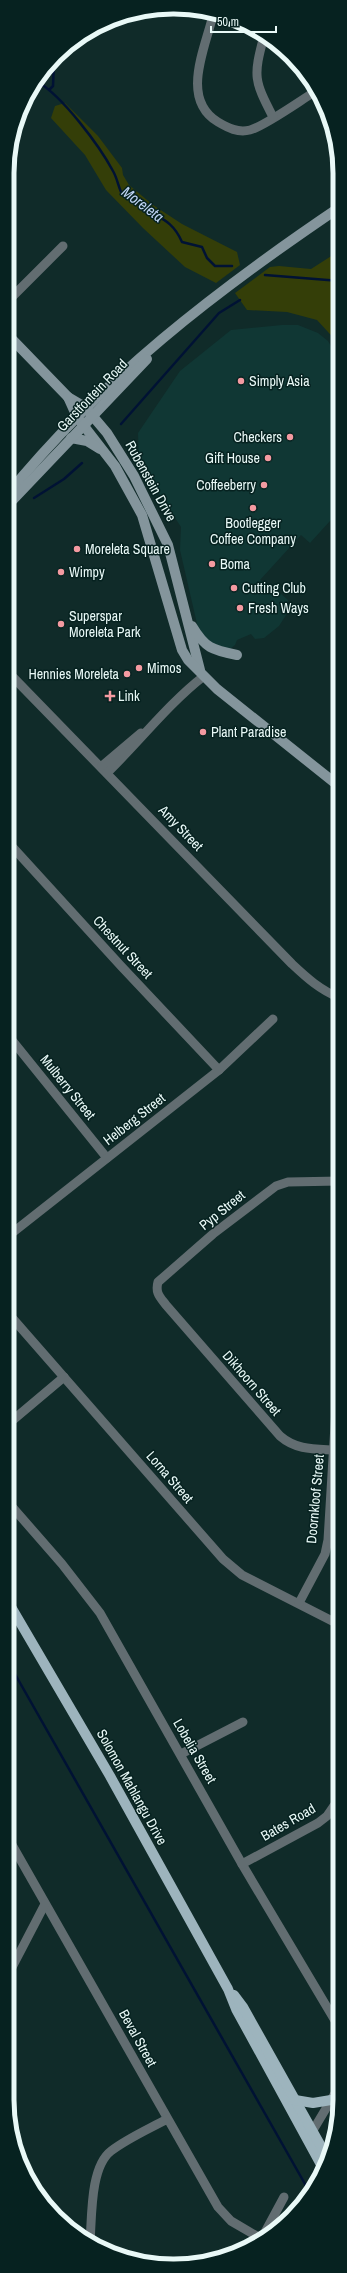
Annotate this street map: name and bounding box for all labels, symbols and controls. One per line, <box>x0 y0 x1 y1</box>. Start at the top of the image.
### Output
scale bar <box>211 8 276 34</box>
text: 50 m <box>217 14 239 30</box>
water label: Moreleta <box>118 181 169 227</box>
street label: Garstfontein Road <box>53 355 131 435</box>
place label: Simply Asia <box>249 372 310 390</box>
marker: Simply Asia <box>236 376 246 386</box>
place label: Checkers <box>234 428 282 446</box>
marker: Checkers <box>285 432 295 442</box>
street label: Rubenstein Drive <box>121 438 181 524</box>
place label: Gift House <box>205 449 260 467</box>
marker: Gift House <box>263 453 273 463</box>
place label: Coffeeberry <box>196 476 256 494</box>
marker: Coffeeberry <box>259 480 269 490</box>
marker: Bootlegger Coffee Company <box>248 503 258 513</box>
place label: Bootlegger Coffee Company <box>210 514 296 548</box>
place label: Moreleta Square <box>85 540 170 558</box>
marker: Moreleta Square <box>72 544 82 554</box>
place label: Boma <box>220 555 251 573</box>
marker: Boma <box>207 559 217 569</box>
place label: Wimpy <box>69 563 105 581</box>
marker: Wimpy <box>56 567 66 577</box>
place label: Cutting Club <box>242 579 306 597</box>
marker: Cutting Club <box>229 583 239 593</box>
place label: Fresh Ways <box>248 599 309 617</box>
marker: Fresh Ways <box>235 603 245 613</box>
place label: Superspar Moreleta Park <box>69 607 141 641</box>
marker: Superspar Moreleta Park <box>56 619 66 629</box>
place label: Mimos <box>147 659 182 677</box>
marker: Mimos <box>134 663 144 673</box>
place label: Hennies Moreleta <box>28 665 120 683</box>
marker: Hennies Moreleta <box>122 669 132 679</box>
place label: Link <box>118 687 140 705</box>
marker: Link <box>105 691 115 701</box>
place label: Plant Paradise <box>211 723 286 741</box>
marker: Plant Paradise <box>198 727 208 737</box>
street label: Amy Street <box>154 801 207 855</box>
street label: Chestnut Street <box>89 912 157 982</box>
street label: Mulberry Street <box>36 1051 100 1123</box>
street label: Helberg Street <box>99 1089 169 1149</box>
street label: Pyp Street <box>196 1186 248 1234</box>
street label: Dikhoorn Street <box>219 1347 285 1419</box>
street label: Lorna Street <box>142 1447 198 1507</box>
street label: Doornkloof Street <box>302 1454 328 1544</box>
street label: Lobelia Street <box>169 1716 221 1786</box>
street label: Solomon Mahlangu Drive <box>93 1726 171 1848</box>
street label: Bates Road <box>258 1799 318 1845</box>
street label: Beval Street <box>115 2006 161 2070</box>

